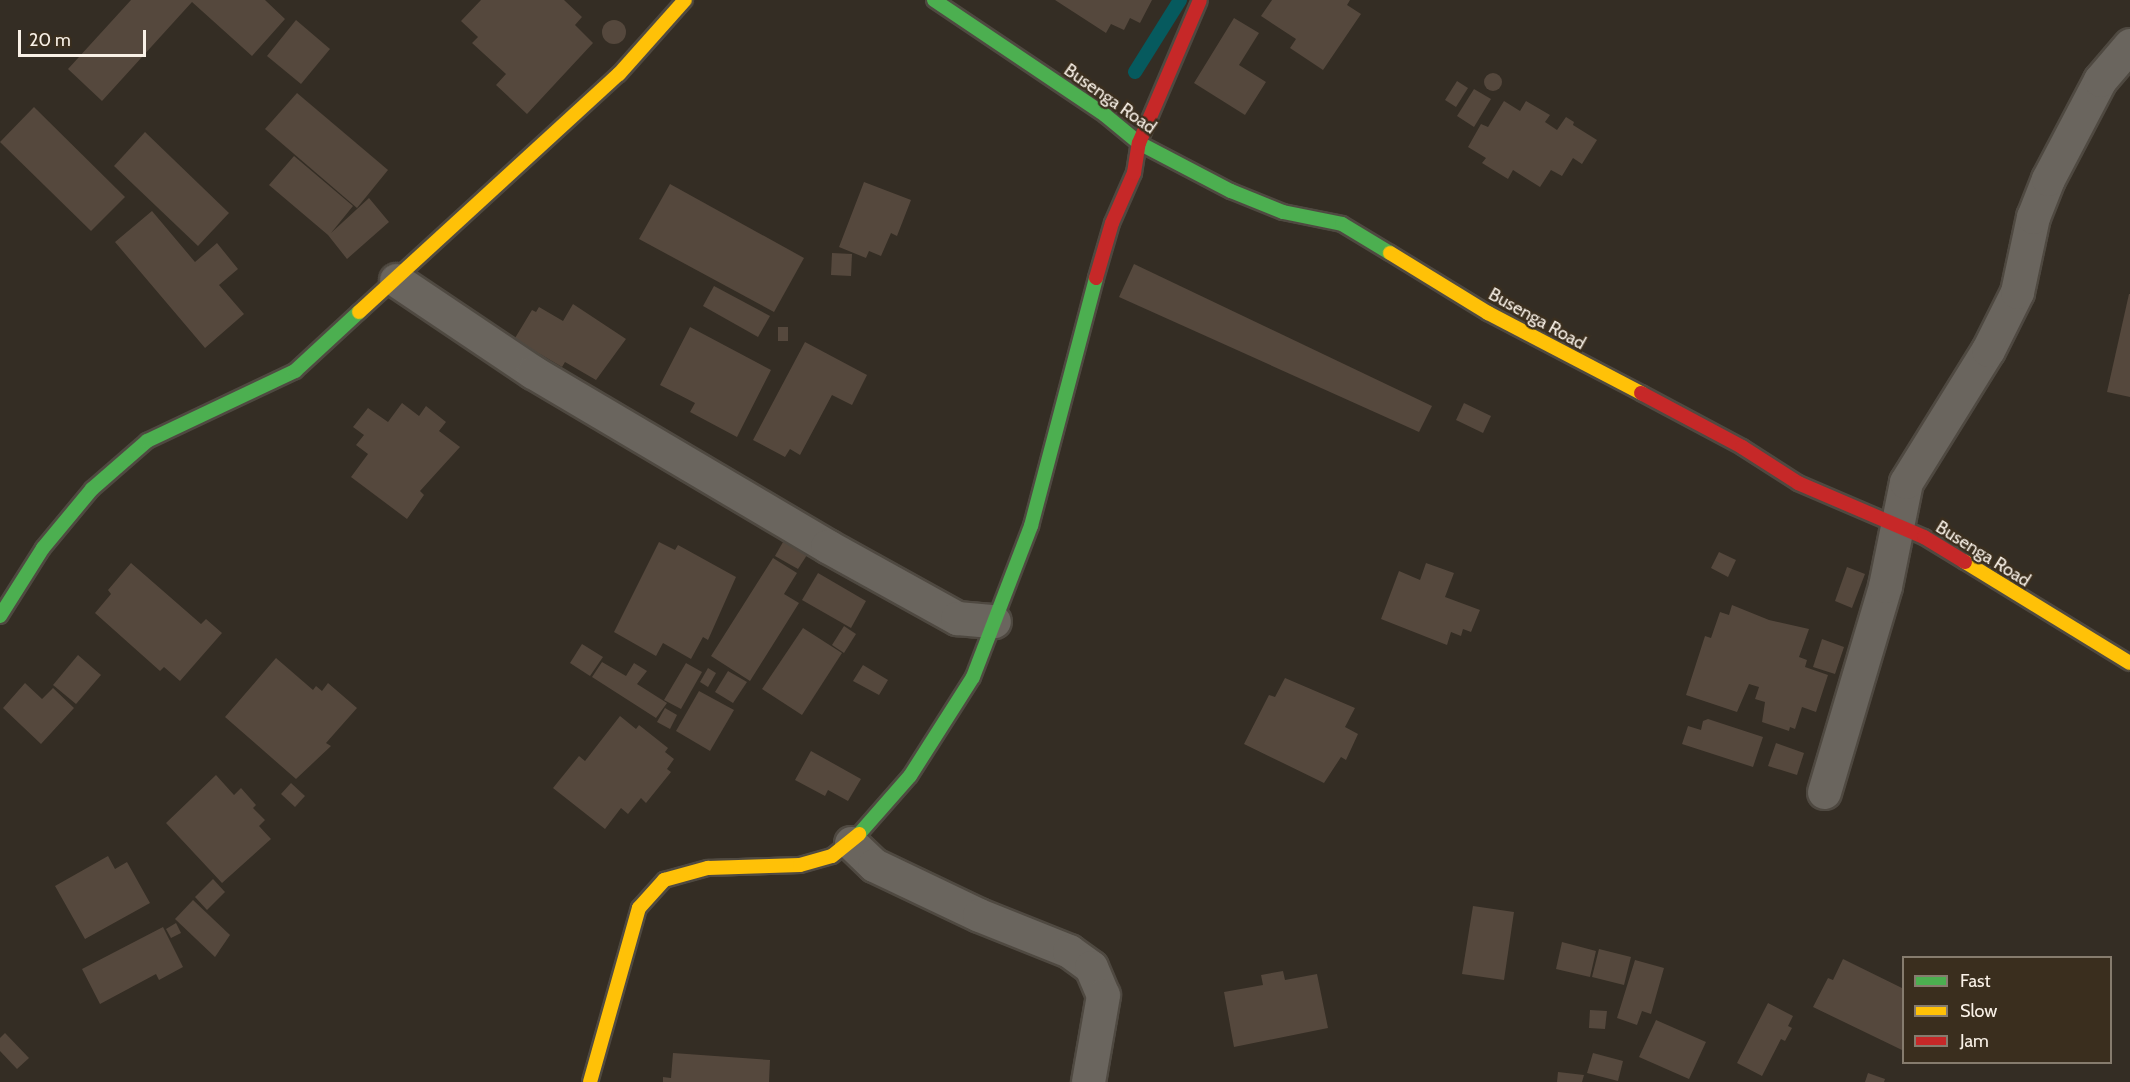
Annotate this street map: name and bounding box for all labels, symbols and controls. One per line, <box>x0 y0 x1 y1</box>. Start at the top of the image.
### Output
scale bar <box>21 18 148 56</box>
text: 20 m <box>29 29 71 51</box>
street label: Busenga Road <box>1060 59 1160 139</box>
street label: Busenga Road <box>1485 283 1589 355</box>
street label: Busenga Road <box>1932 516 2034 592</box>
legend <box>1902 956 2112 1064</box>
text: Fast <box>1960 970 1991 992</box>
text: Slow <box>1960 1000 1997 1022</box>
text: Jam <box>1960 1030 1989 1052</box>

